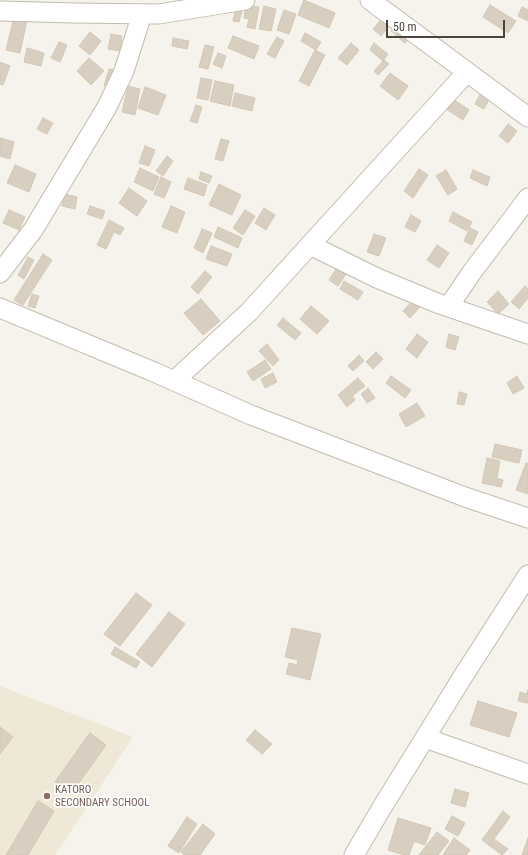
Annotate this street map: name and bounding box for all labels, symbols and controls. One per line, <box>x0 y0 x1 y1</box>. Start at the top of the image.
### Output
scale bar <box>388 12 507 38</box>
text: 50 m <box>393 20 417 34</box>
place label: KATORO SECONDARY SCHOOL <box>55 783 149 809</box>
marker: KATORO SECONDARY SCHOOL <box>42 791 52 801</box>

